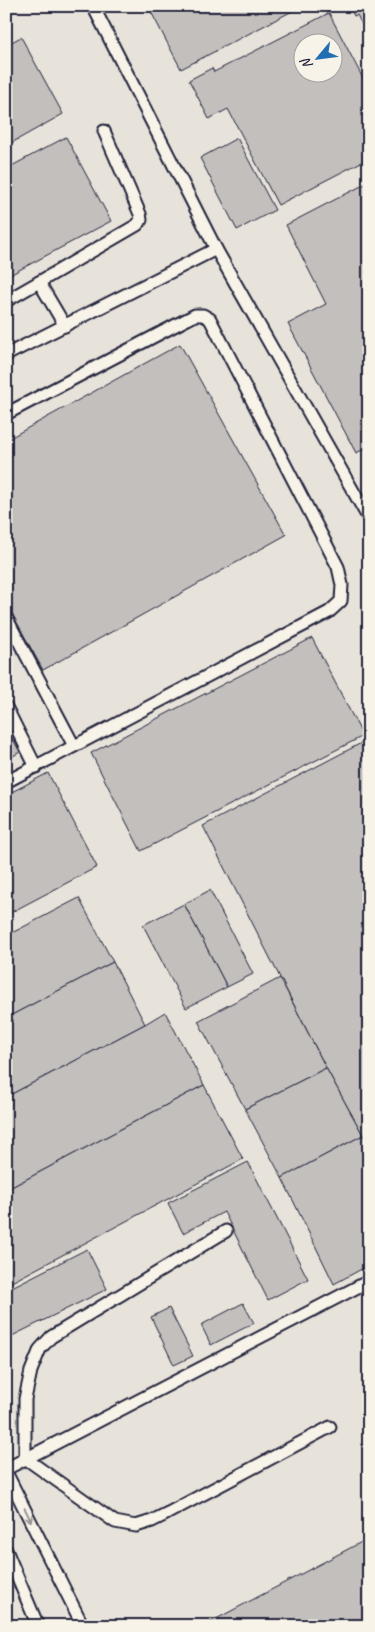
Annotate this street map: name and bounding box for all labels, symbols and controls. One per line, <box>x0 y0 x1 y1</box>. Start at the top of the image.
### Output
north arrow <box>292 32 342 82</box>
text: N <box>296 54 317 72</box>
one-way arrow <box>23 1508 33 1523</box>

